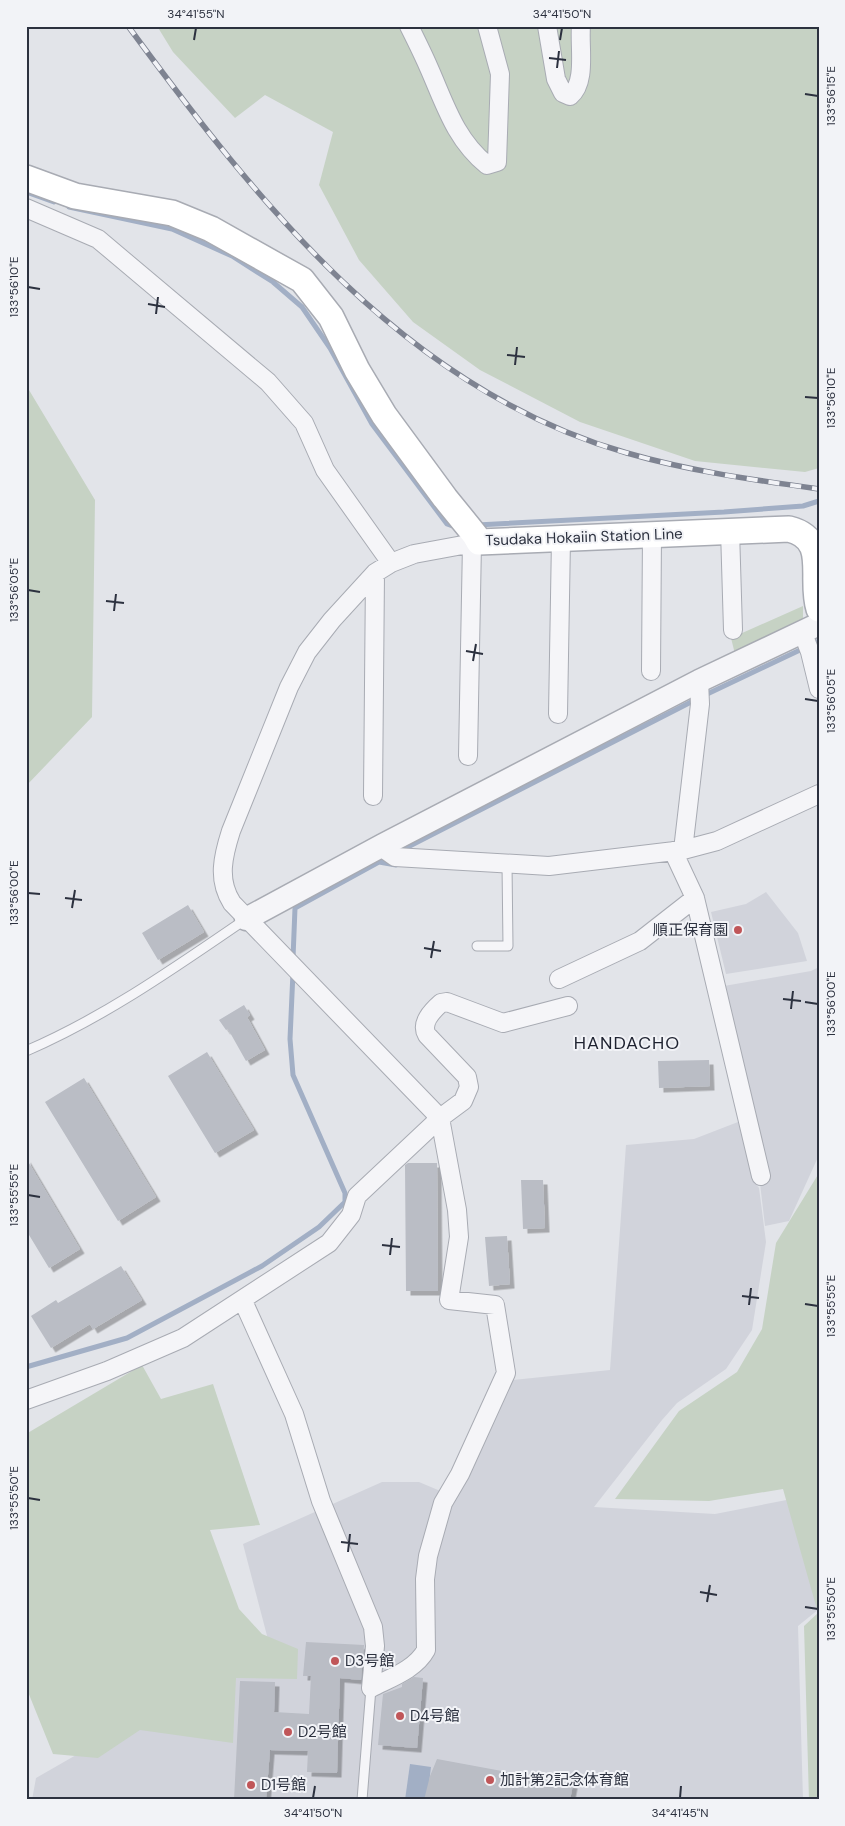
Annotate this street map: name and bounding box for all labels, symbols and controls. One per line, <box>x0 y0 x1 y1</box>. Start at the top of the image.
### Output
text: 34°41'55"N <box>167 6 225 22</box>
text: 34°41'50"N <box>533 6 591 22</box>
text: 133°56'15"E <box>823 66 839 126</box>
text: 133°56'10"E <box>6 256 22 318</box>
text: 133°56'10"E <box>823 367 839 429</box>
street label: Tsudaka Hokaiin Station Line <box>485 524 683 550</box>
text: 133°56'05"E <box>6 558 22 622</box>
text: 133°56'05"E <box>823 669 839 733</box>
text: 133°56'00"E <box>6 860 22 926</box>
place label: 順正保育園 <box>653 920 728 940</box>
marker: 順正保育園 <box>732 924 744 936</box>
text: 133°56'00"E <box>823 971 839 1037</box>
district label: HANDACHO <box>574 1031 680 1055</box>
text: 133°55'55"E <box>6 1163 22 1226</box>
text: 133°55'55"E <box>823 1274 839 1337</box>
text: 133°55'50"E <box>6 1466 22 1530</box>
text: 133°55'50"E <box>823 1577 839 1641</box>
place label: D3号館 <box>345 1651 394 1671</box>
marker: D3号館 <box>329 1655 341 1667</box>
place label: D4号館 <box>410 1706 459 1726</box>
marker: D4号館 <box>394 1710 406 1722</box>
place label: D2号館 <box>298 1722 347 1742</box>
marker: D2号館 <box>282 1726 294 1738</box>
place label: 加計第2記念体育館 <box>500 1770 629 1790</box>
marker: 加計第2記念体育館 <box>484 1774 496 1786</box>
place label: D1号館 <box>261 1775 306 1795</box>
marker: D1号館 <box>245 1779 257 1791</box>
text: 34°41'50"N <box>284 1805 342 1821</box>
text: 34°41'45"N <box>652 1805 708 1821</box>

